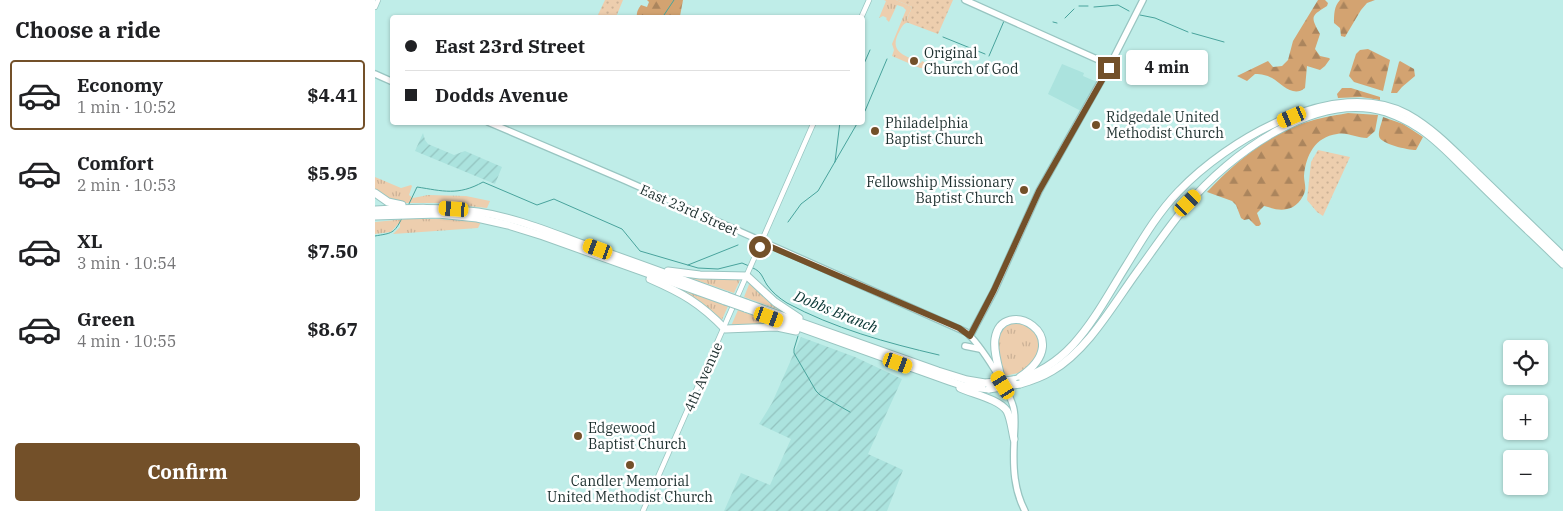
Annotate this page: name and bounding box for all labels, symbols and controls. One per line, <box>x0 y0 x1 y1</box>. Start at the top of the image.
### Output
text: Choose a ride <box>15 15 161 44</box>
text: East 23rd Street <box>435 34 585 58</box>
place label: Original Church of God <box>924 44 1019 78</box>
callout: 4 min <box>1127 50 1209 86</box>
marker: Original Church of God <box>908 55 920 67</box>
route end <box>1098 57 1120 79</box>
text: 4 min <box>1145 57 1189 77</box>
icon: car <box>17 73 62 118</box>
text: Economy <box>77 73 163 97</box>
text: $4.41 <box>307 83 358 107</box>
text: Dodds Avenue <box>435 83 568 107</box>
text: 1 min · 10:52 <box>77 97 176 117</box>
car <box>1275 104 1308 130</box>
place label: Ridgedale United Methodist Church <box>1106 108 1224 142</box>
place label: Philadelphia Baptist Church <box>885 114 984 148</box>
marker: Ridgedale United Methodist Church <box>1090 119 1102 131</box>
marker: Philadelphia Baptist Church <box>869 125 881 137</box>
icon: car <box>17 151 62 196</box>
text: Comfort <box>77 151 154 175</box>
text: $5.95 <box>307 161 358 185</box>
place label: Fellowship Missionary Baptist Church <box>866 173 1015 207</box>
text: 2 min · 10:53 <box>77 175 176 195</box>
street label: East 23rd Street <box>637 180 741 240</box>
marker: Fellowship Missionary Baptist Church <box>1018 184 1030 196</box>
car <box>1172 187 1203 219</box>
car <box>438 200 469 218</box>
icon: car <box>17 229 62 274</box>
text: XL <box>77 229 103 253</box>
route start <box>749 236 771 258</box>
car <box>581 237 614 261</box>
text: $7.50 <box>307 239 358 263</box>
text: 3 min · 10:54 <box>77 253 176 273</box>
water label: Dobbs Branch <box>791 286 881 337</box>
car <box>752 305 785 329</box>
icon: car <box>17 307 62 352</box>
text: Green <box>77 307 135 331</box>
text: $8.67 <box>307 317 358 341</box>
text: 4 min · 10:55 <box>77 331 176 351</box>
street label: 4th Avenue <box>680 339 726 415</box>
map controls <box>1503 340 1548 495</box>
button: locate <box>1503 340 1548 385</box>
car <box>881 351 914 375</box>
car <box>988 368 1017 402</box>
button: + <box>1503 395 1548 440</box>
place label: Edgewood Baptist Church <box>588 419 687 453</box>
marker: Edgewood Baptist Church <box>572 430 584 442</box>
button: Confirm <box>15 443 360 501</box>
button: − <box>1503 450 1548 495</box>
marker: Candler Memorial United Methodist Church <box>624 459 636 471</box>
place label: Candler Memorial United Methodist Church <box>547 472 713 506</box>

